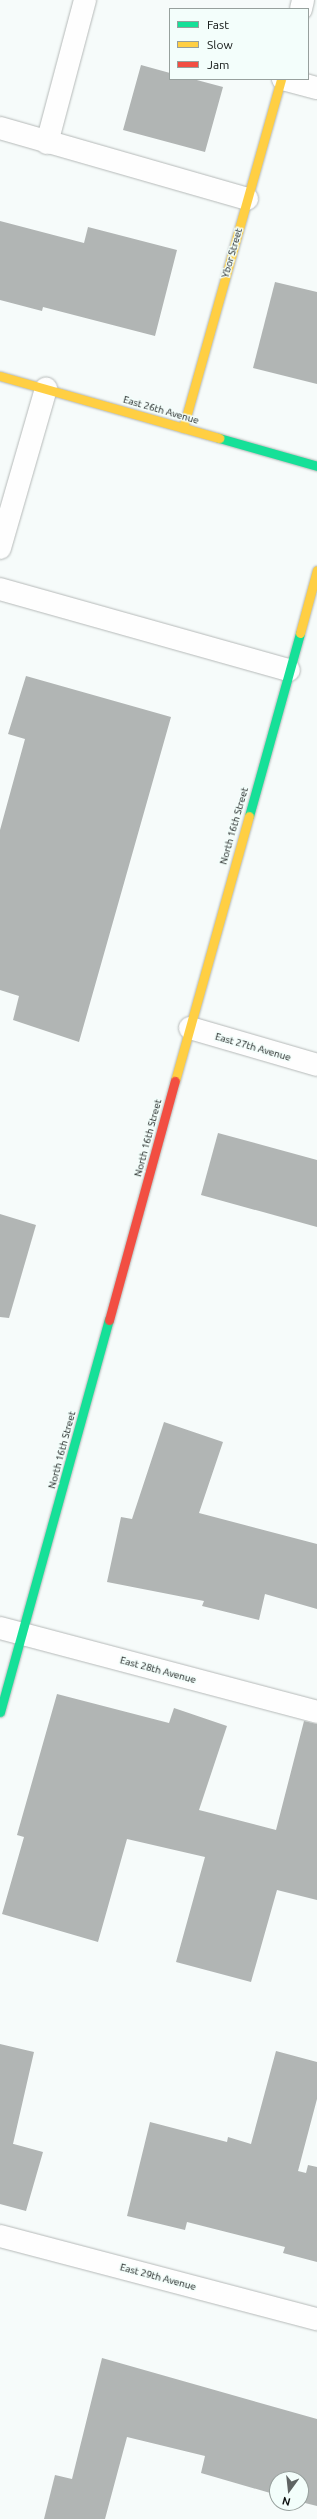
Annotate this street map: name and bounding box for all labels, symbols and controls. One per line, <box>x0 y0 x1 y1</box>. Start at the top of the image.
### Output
legend <box>169 8 309 80</box>
text: Fast <box>207 18 229 31</box>
text: Slow <box>207 38 233 51</box>
text: Jam <box>207 58 229 71</box>
street label: Ybor Street <box>219 227 245 279</box>
street label: East 26th Avenue <box>122 393 200 427</box>
street label: North 16th Street <box>217 786 251 866</box>
street label: East 27th Avenue <box>214 1030 292 1064</box>
street label: North 16th Street <box>132 1098 164 1178</box>
street label: North 16th Street <box>46 1410 78 1490</box>
street label: East 28th Avenue <box>119 1654 197 1686</box>
street label: East 29th Avenue <box>119 2261 197 2293</box>
north arrow <box>269 2471 309 2511</box>
text: N <box>281 2495 292 2508</box>

